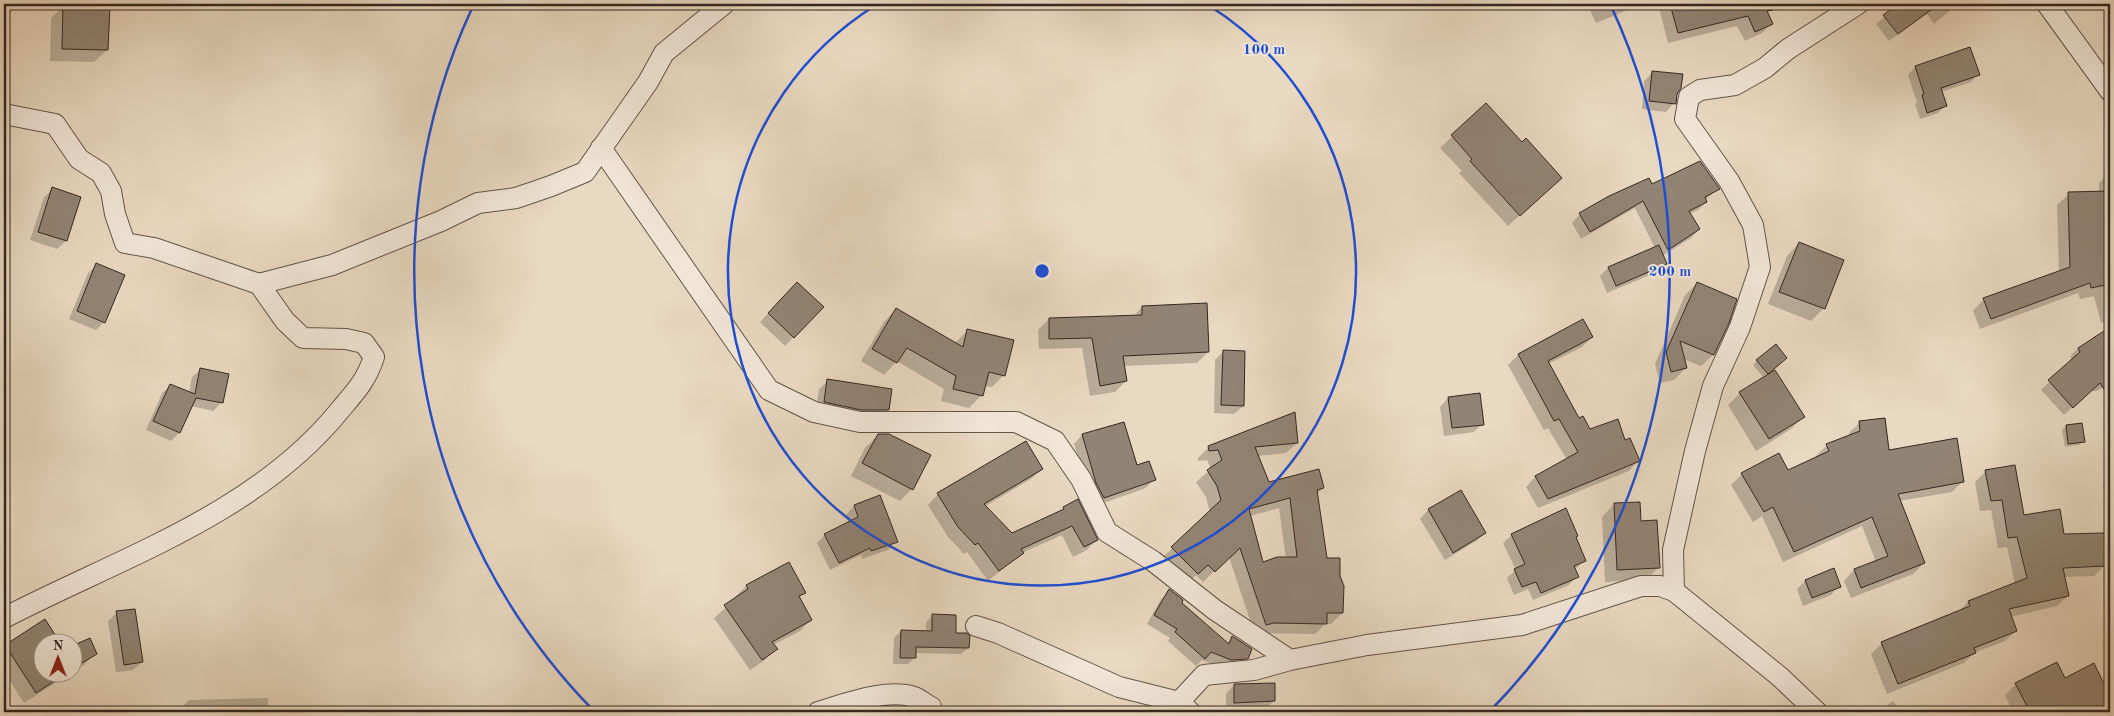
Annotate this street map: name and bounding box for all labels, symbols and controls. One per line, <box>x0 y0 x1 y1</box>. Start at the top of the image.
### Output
text: 100 m <box>1243 43 1285 58</box>
centre of rings <box>1033 262 1051 280</box>
text: 200 m <box>1649 265 1691 280</box>
north arrow <box>32 634 82 684</box>
text: N <box>53 639 64 653</box>

